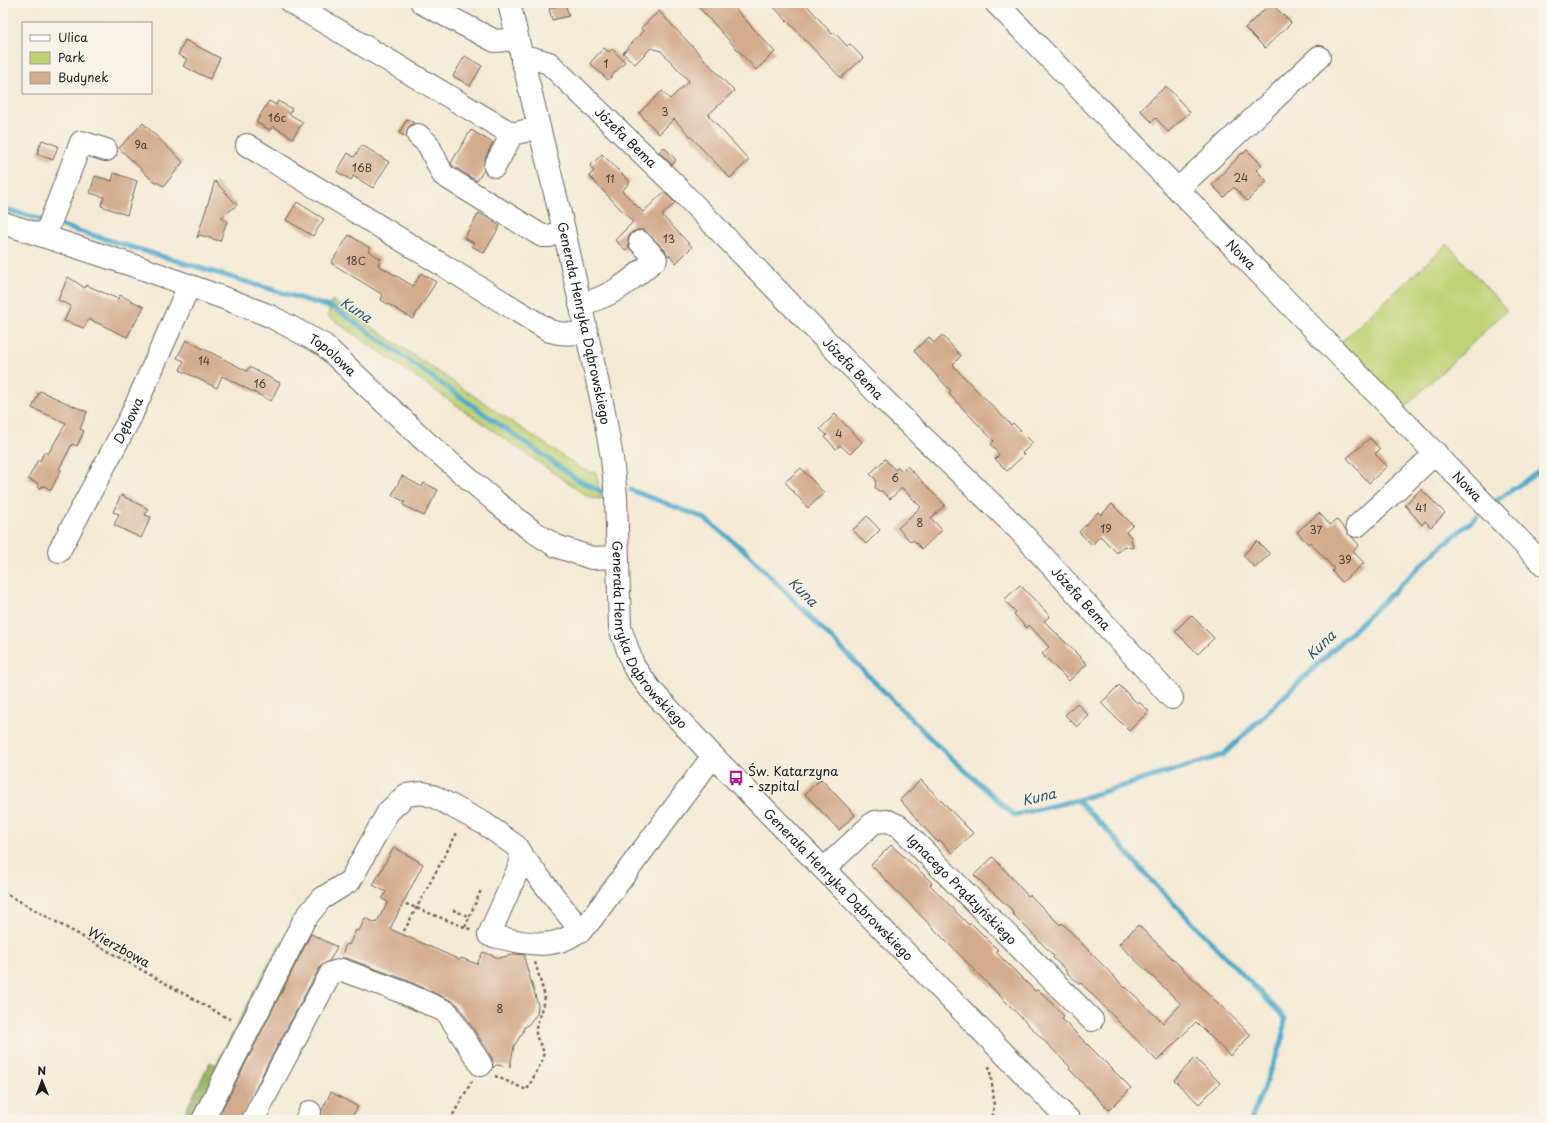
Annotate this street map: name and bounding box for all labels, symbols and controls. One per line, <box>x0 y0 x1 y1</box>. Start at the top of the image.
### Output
legend <box>22 22 152 94</box>
text: Ulica <box>58 28 88 46</box>
text: Park <box>58 48 85 66</box>
house number: 1 <box>604 55 609 72</box>
text: Budynek <box>58 68 108 86</box>
street label: Józefa Bema <box>591 102 662 172</box>
house number: 3 <box>661 103 669 120</box>
house number: 16c <box>268 109 286 126</box>
house number: 9a <box>134 136 148 153</box>
house number: 16B <box>352 159 372 176</box>
house number: 24 <box>1234 169 1248 186</box>
house number: 11 <box>605 170 615 187</box>
street label: Generała Henryka Dąbrowskiego <box>553 220 616 426</box>
house number: 13 <box>663 230 675 247</box>
street label: Nowa <box>1222 235 1261 274</box>
house number: 18C <box>346 252 366 269</box>
water label: Kuna <box>336 291 377 328</box>
street label: Topolowa <box>306 329 362 381</box>
street label: Józefa Bema <box>819 333 889 404</box>
house number: 14 <box>198 352 210 369</box>
house number: 16 <box>254 375 267 392</box>
street label: Dębowa <box>108 393 148 447</box>
house number: 4 <box>835 425 843 442</box>
street label: Nowa <box>1448 467 1487 506</box>
house number: 6 <box>891 469 899 486</box>
house number: 41 <box>1415 499 1427 516</box>
house number: 8 <box>917 514 924 531</box>
house number: 19 <box>1100 520 1112 537</box>
house number: 37 <box>1310 521 1323 538</box>
street label: Generała Henryka Dąbrowskiego <box>608 540 692 732</box>
house number: 39 <box>1338 551 1352 568</box>
street label: Józefa Bema <box>1047 562 1116 635</box>
water label: Kuna <box>784 572 824 612</box>
water label: Kuna <box>1301 624 1341 664</box>
place label: Św. Katarzyna - szpital <box>748 761 839 795</box>
bus stop icon: Św. Katarzyna - szpital <box>727 769 745 787</box>
water label: Kuna <box>1020 782 1059 811</box>
street label: Generała Henryka Dąbrowskiego <box>760 803 918 965</box>
street label: Ignacego Prądzyńskiego <box>903 829 1022 948</box>
street label: Wierzbowa <box>85 922 155 972</box>
house number: 8 <box>497 1000 504 1017</box>
north arrow <box>22 1061 62 1101</box>
text: N <box>37 1062 47 1079</box>

